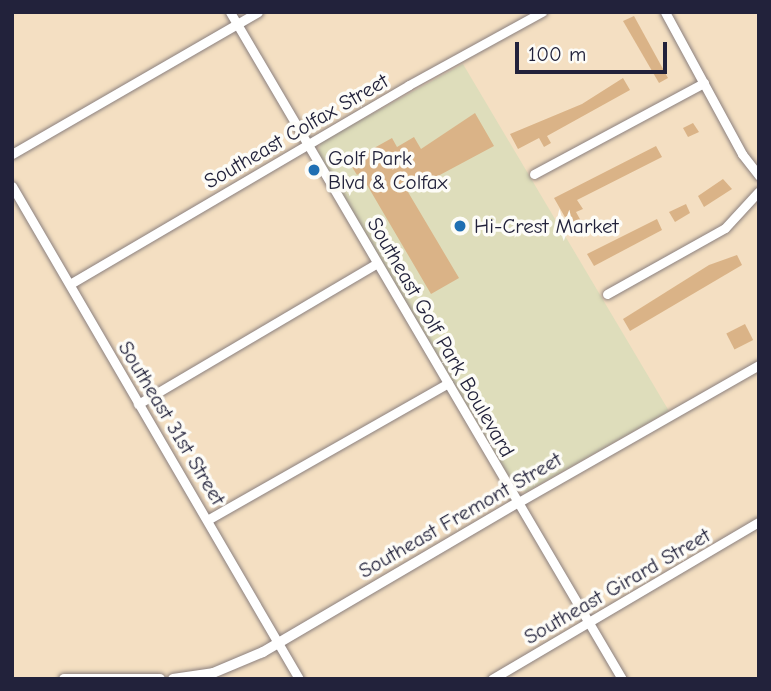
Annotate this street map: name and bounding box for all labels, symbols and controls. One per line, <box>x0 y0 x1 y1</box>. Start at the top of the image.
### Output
scale bar <box>519 28 671 72</box>
text: 100 m <box>528 42 586 66</box>
street label: Southeast Colfax Street <box>200 68 392 194</box>
place label: Golf Park Blvd & Colfax <box>328 145 448 195</box>
marker: Golf Park Blvd & Colfax <box>306 162 322 178</box>
street label: Southeast Golf Park Boulevard <box>362 213 520 461</box>
place label: Hi-Crest Market <box>474 213 619 239</box>
marker: Hi-Crest Market <box>452 218 468 234</box>
street label: Southeast 31st Street <box>113 336 231 510</box>
street label: Southeast Fremont Street <box>354 447 566 583</box>
street label: Southeast Girard Street <box>519 522 715 650</box>

